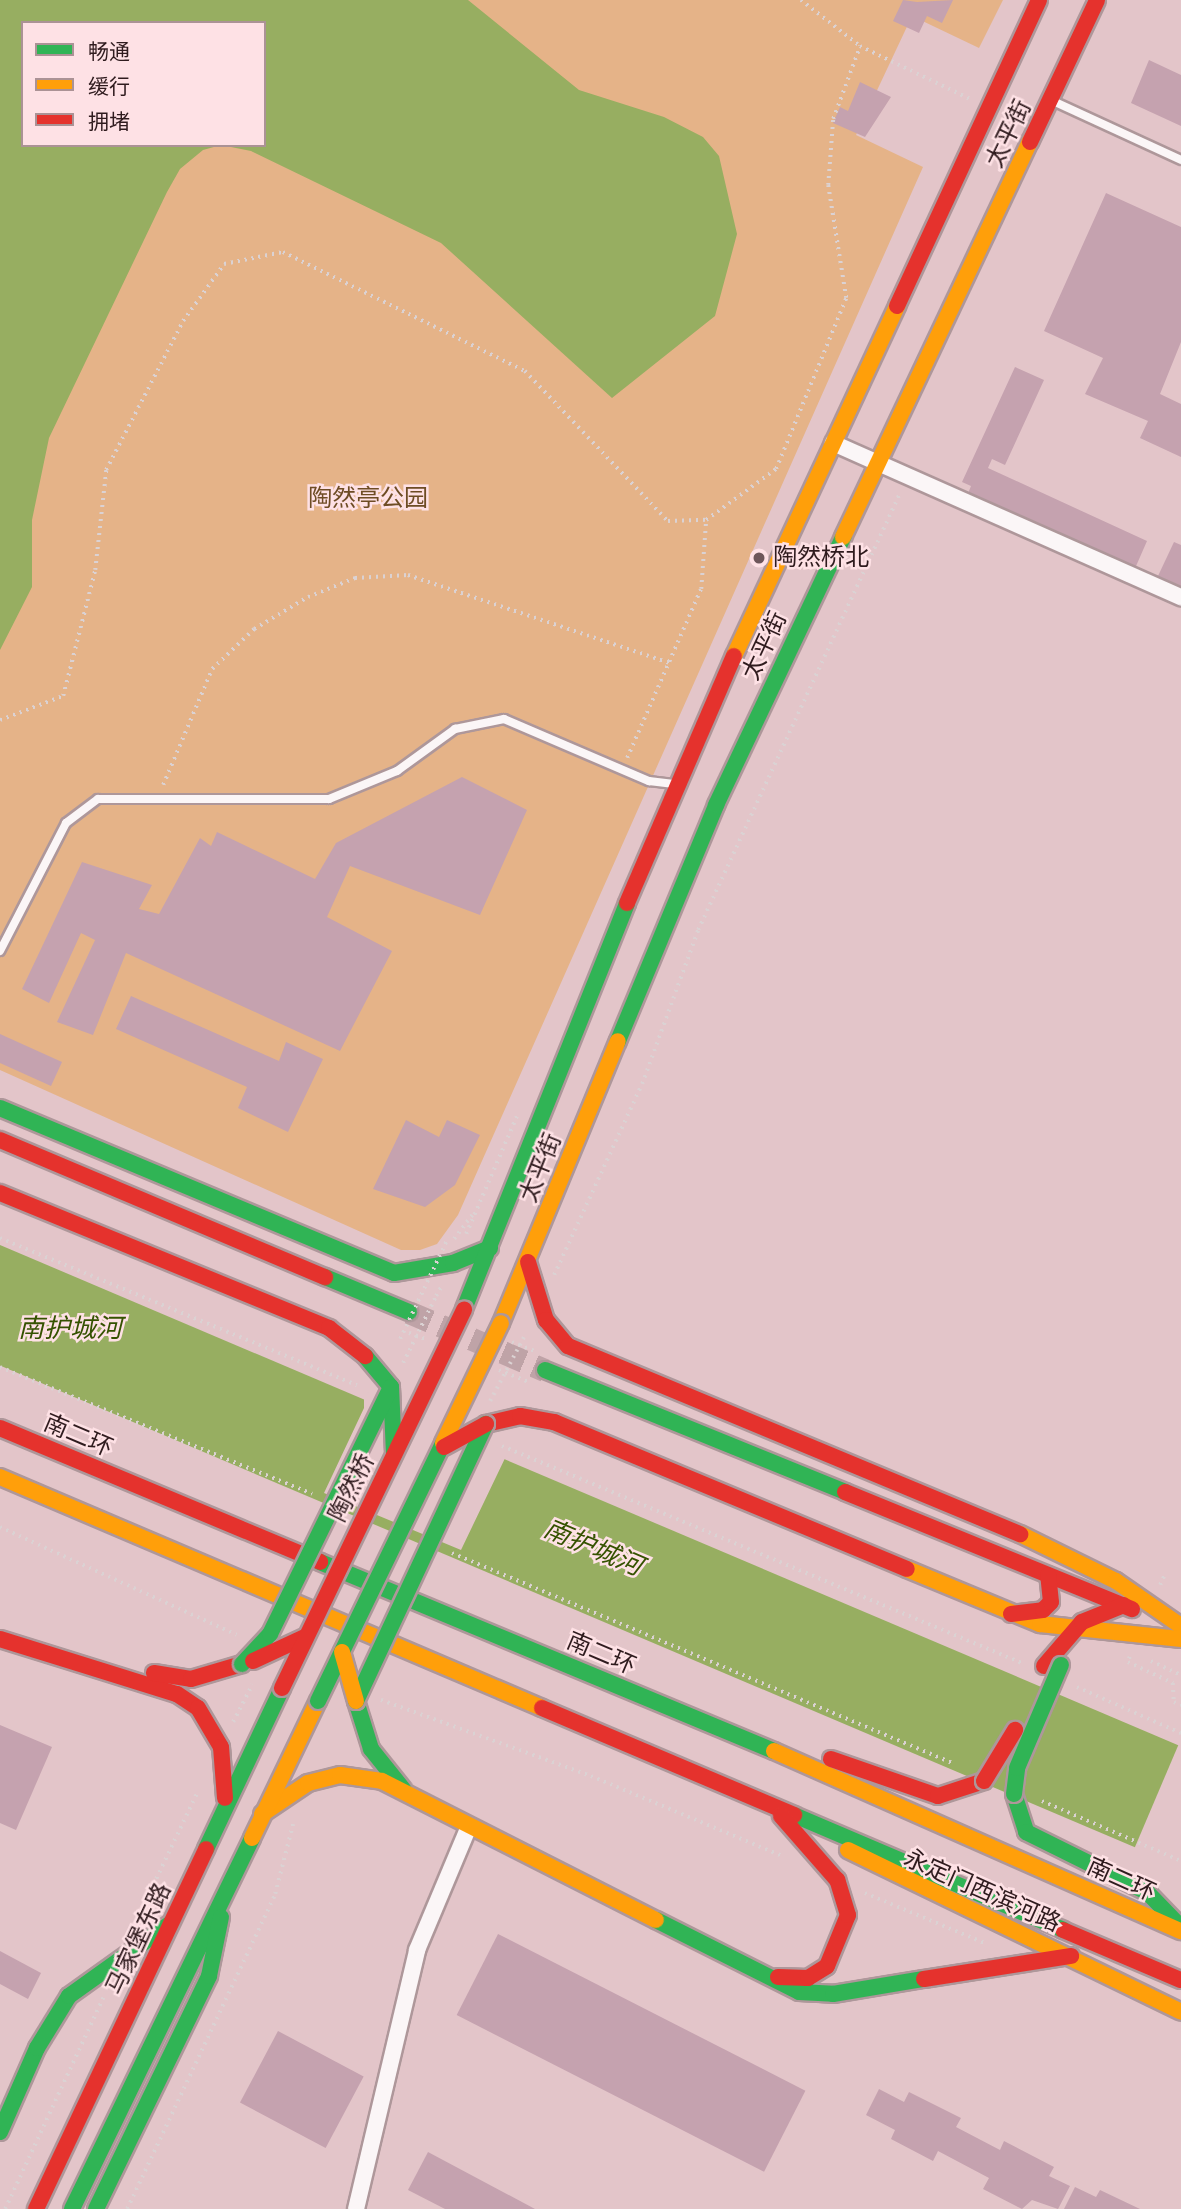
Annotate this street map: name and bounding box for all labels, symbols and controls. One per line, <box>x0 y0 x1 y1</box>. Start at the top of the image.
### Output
legend <box>21 21 266 147</box>
text: 畅通 <box>88 40 130 64</box>
text: 缓行 <box>88 75 130 99</box>
street label: 太平街 <box>980 95 1038 173</box>
text: 拥堵 <box>88 110 130 134</box>
park label: 陶然亭公园 <box>308 485 428 513</box>
place label: 陶然桥北 <box>773 544 869 572</box>
marker: 陶然桥北 <box>751 550 767 566</box>
street label: 太平街 <box>737 607 793 685</box>
street label: 太平街 <box>514 1129 568 1207</box>
water label: 南护城河 <box>18 1313 122 1345</box>
street label: 南二环 <box>39 1409 117 1463</box>
street label: 陶然桥 <box>323 1449 381 1527</box>
water label: 南护城河 <box>539 1513 647 1583</box>
street label: 南二环 <box>562 1627 640 1681</box>
street label: 永定门西滨河路 <box>899 1844 1065 1938</box>
street label: 南二环 <box>1082 1852 1160 1908</box>
street label: 马家堡东路 <box>101 1879 177 1999</box>

